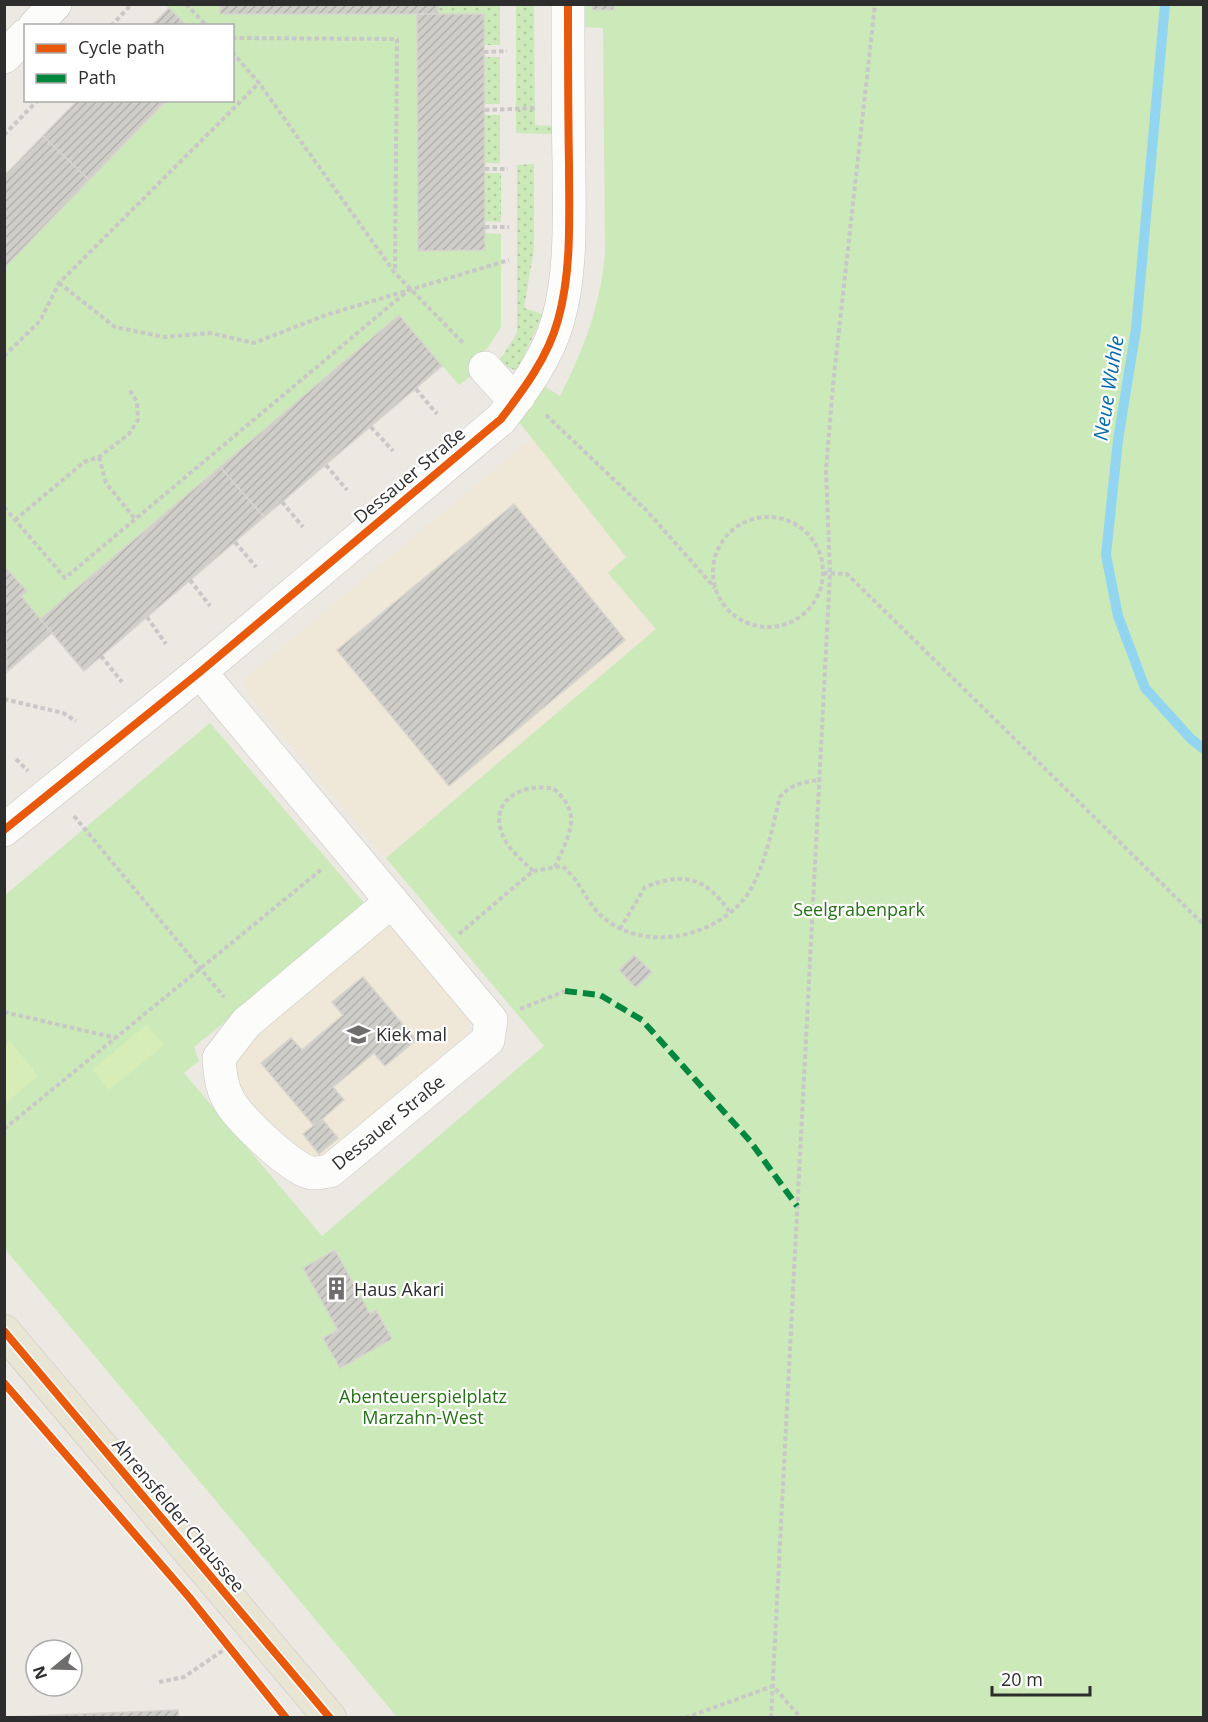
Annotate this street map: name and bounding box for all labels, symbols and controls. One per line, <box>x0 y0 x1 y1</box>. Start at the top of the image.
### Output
legend <box>24 24 234 102</box>
text: Cycle path <box>78 35 165 59</box>
text: Path <box>78 65 116 89</box>
water label: Neue Wuhle <box>1086 334 1130 442</box>
street label: Dessauer Straße <box>348 421 470 529</box>
park label: Seelgrabenpark <box>793 897 925 921</box>
school or university icon: Kiek mal <box>345 1021 371 1047</box>
place label: Kiek mal <box>376 1022 447 1046</box>
street label: Dessauer Straße <box>327 1069 449 1175</box>
building icon: Haus Akari <box>323 1276 349 1302</box>
place label: Haus Akari <box>354 1277 444 1301</box>
park label: Abenteuerspielplatz Marzahn-West <box>339 1384 507 1429</box>
street label: Ahrensfelder Chaussee <box>107 1433 251 1597</box>
north arrow <box>24 1638 84 1698</box>
scale bar <box>992 1659 1090 1697</box>
text: N <box>27 1663 52 1683</box>
text: 20 m <box>1001 1667 1043 1691</box>

